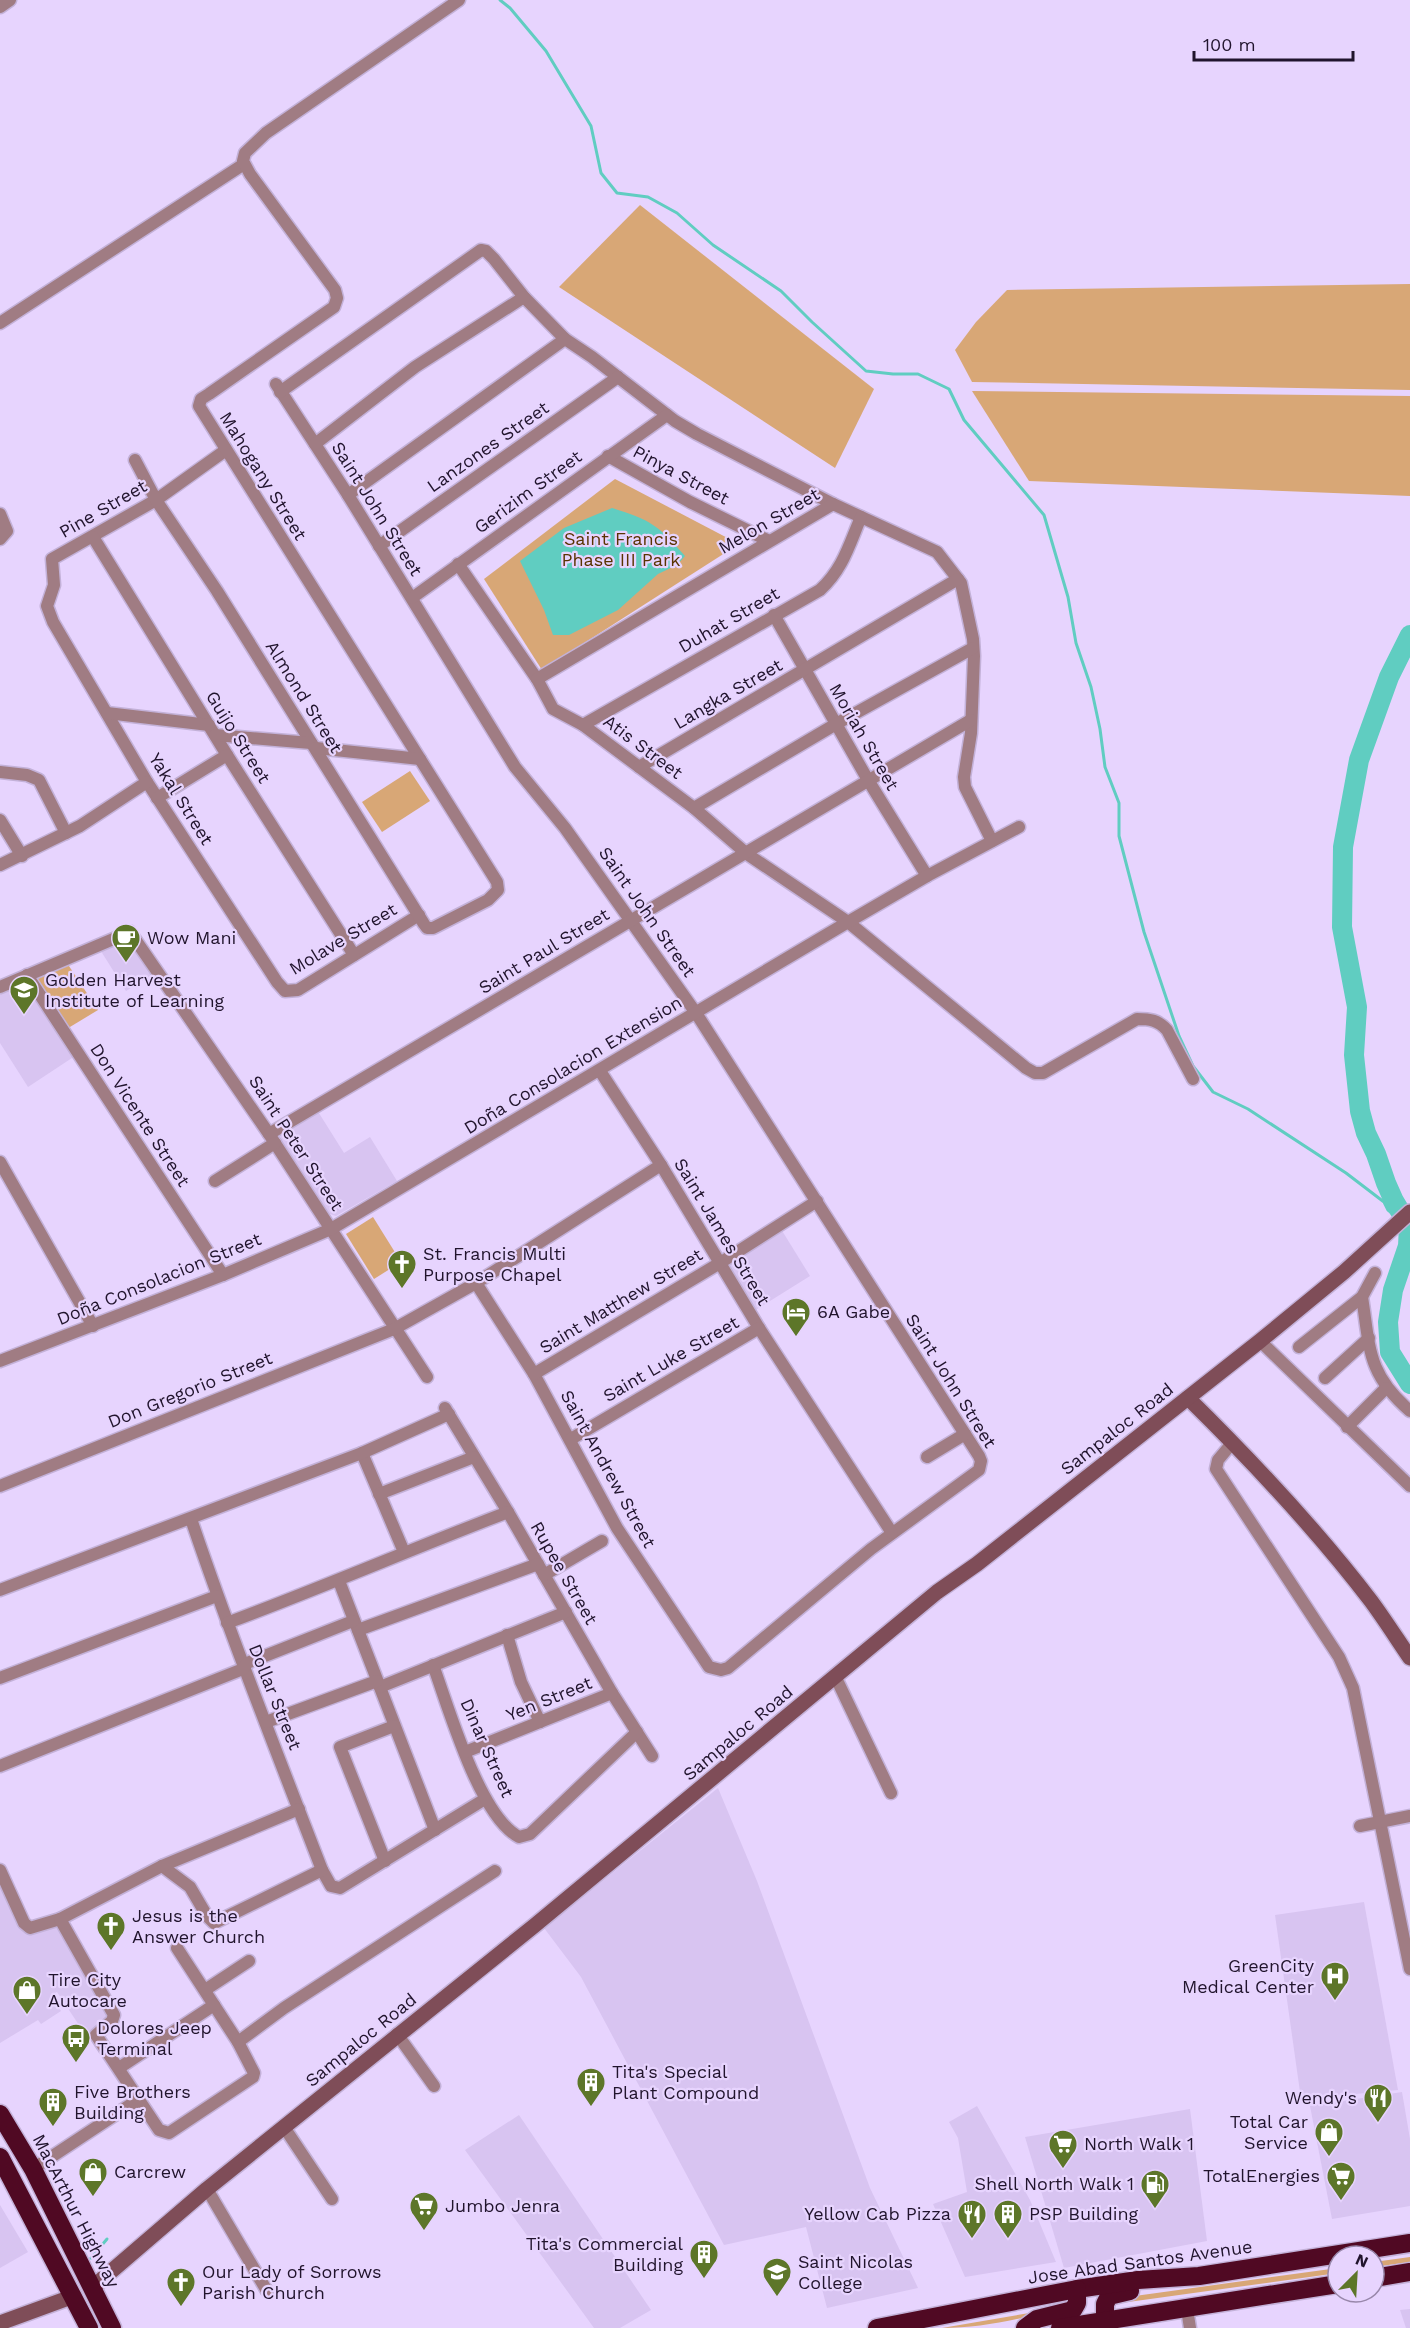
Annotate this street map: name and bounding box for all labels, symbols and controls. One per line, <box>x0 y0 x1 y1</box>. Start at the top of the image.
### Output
scale bar <box>1194 24 1353 62</box>
text: 100 m <box>1203 34 1256 55</box>
street label: Lanzones Street <box>423 397 553 496</box>
street label: Mahogany Street <box>216 408 312 544</box>
street label: Saint John Street <box>328 438 427 580</box>
street label: Pinya Street <box>630 440 733 509</box>
street label: Gerizim Street <box>470 445 586 538</box>
street label: Pine Street <box>55 475 151 542</box>
street label: Melon Street <box>714 483 823 558</box>
park label: Saint Francis Phase III Park <box>561 528 681 570</box>
street label: Duhat Street <box>675 582 783 657</box>
street label: Almond Street <box>262 637 348 757</box>
street label: Langka Street <box>670 654 786 733</box>
street label: Moriah Street <box>825 680 904 794</box>
street label: Guijo Street <box>202 687 275 787</box>
street label: Atis Street <box>600 710 687 783</box>
street label: Yakal Street <box>145 749 218 849</box>
street label: Saint John Street <box>595 843 700 981</box>
street label: Molave Street <box>285 898 401 979</box>
street label: Saint Paul Street <box>475 903 613 998</box>
cafe icon: Wow Mani <box>110 922 142 964</box>
place label: Wow Mani <box>147 927 236 948</box>
place label: Golden Harvest Institute of Learning <box>45 969 225 1011</box>
school or university icon: Golden Harvest Institute of Learning <box>8 974 40 1016</box>
street label: Doña Consolacion Extension <box>460 991 685 1138</box>
street label: Don Vicente Street <box>86 1039 195 1191</box>
street label: Saint Peter Street <box>245 1071 348 1215</box>
street label: Saint James Street <box>670 1154 775 1310</box>
street label: Doña Consolacion Street <box>54 1228 264 1329</box>
place label: St. Francis Multi Purpose Chapel <box>423 1243 566 1285</box>
street label: Saint Matthew Street <box>535 1243 706 1358</box>
church icon: St. Francis Multi Purpose Chapel <box>386 1248 418 1290</box>
hotel icon: 6A Gabe <box>780 1296 812 1338</box>
place label: 6A Gabe <box>817 1301 890 1322</box>
street label: Saint John Street <box>902 1310 1001 1452</box>
street label: Saint Luke Street <box>599 1311 743 1406</box>
street label: Don Gregorio Street <box>105 1347 275 1432</box>
street label: Sampaloc Road <box>1056 1378 1177 1479</box>
street label: Saint Andrew Street <box>556 1386 661 1552</box>
street label: Rupee Street <box>527 1518 603 1628</box>
street label: Dollar Street <box>245 1641 306 1753</box>
street label: Yen Street <box>503 1672 595 1725</box>
street label: Sampaloc Road <box>679 1681 797 1785</box>
street label: Dinar Street <box>456 1695 519 1801</box>
place label: Jesus is the Answer Church <box>132 1905 265 1947</box>
church icon: Jesus is the Answer Church <box>95 1910 127 1952</box>
place label: GreenCity Medical Center <box>1182 1955 1315 1997</box>
hospital icon: GreenCity Medical Center <box>1319 1960 1351 2002</box>
place label: Tire City Autocare <box>48 1969 127 2011</box>
shop icon: Tire City Autocare <box>11 1974 43 2016</box>
street label: Sampaloc Road <box>301 1988 420 2091</box>
place label: Dolores Jeep Terminal <box>97 2017 212 2059</box>
bus stop icon: Dolores Jeep Terminal <box>60 2022 92 2064</box>
place label: Tita's Special Plant Compound <box>612 2061 759 2103</box>
building icon: Tita's Special Plant Compound <box>575 2066 607 2108</box>
place label: Five Brothers Building <box>74 2081 191 2123</box>
restaurant icon: Wendy's <box>1362 2082 1394 2124</box>
building icon: Five Brothers Building <box>37 2086 69 2128</box>
place label: Wendy's <box>1285 2087 1357 2108</box>
place label: Total Car Service <box>1230 2111 1308 2153</box>
shop icon: Total Car Service <box>1313 2116 1345 2158</box>
supermarket icon: North Walk 1 <box>1047 2128 1079 2170</box>
street label: MacArthur Highway <box>29 2131 125 2292</box>
place label: North Walk 1 <box>1084 2133 1194 2154</box>
shop icon: Carcrew <box>77 2156 109 2198</box>
supermarket icon: TotalEnergies <box>1325 2160 1357 2202</box>
place label: Carcrew <box>114 2161 186 2182</box>
place label: TotalEnergies <box>1203 2165 1320 2186</box>
fuel station icon: Shell North Walk 1 <box>1139 2168 1171 2210</box>
place label: Shell North Walk 1 <box>974 2173 1134 2194</box>
supermarket icon: Jumbo Jenra <box>408 2190 440 2232</box>
place label: Jumbo Jenra <box>445 2195 560 2216</box>
restaurant icon: Yellow Cab Pizza <box>956 2198 988 2240</box>
building icon: PSP Building <box>992 2198 1024 2240</box>
place label: Yellow Cab Pizza <box>804 2203 951 2224</box>
place label: PSP Building <box>1029 2203 1139 2224</box>
place label: Tita's Commercial Building <box>526 2233 683 2275</box>
street label: Jose Abad Santos Avenue <box>1026 2235 1253 2288</box>
building icon: Tita's Commercial Building <box>688 2238 720 2280</box>
north arrow <box>1326 2244 1386 2304</box>
text: N <box>1353 2250 1371 2272</box>
place label: Saint Nicolas College <box>798 2251 913 2293</box>
school or university icon: Saint Nicolas College <box>761 2256 793 2298</box>
place label: Our Lady of Sorrows Parish Church <box>202 2261 382 2303</box>
church icon: Our Lady of Sorrows Parish Church <box>165 2266 197 2308</box>

